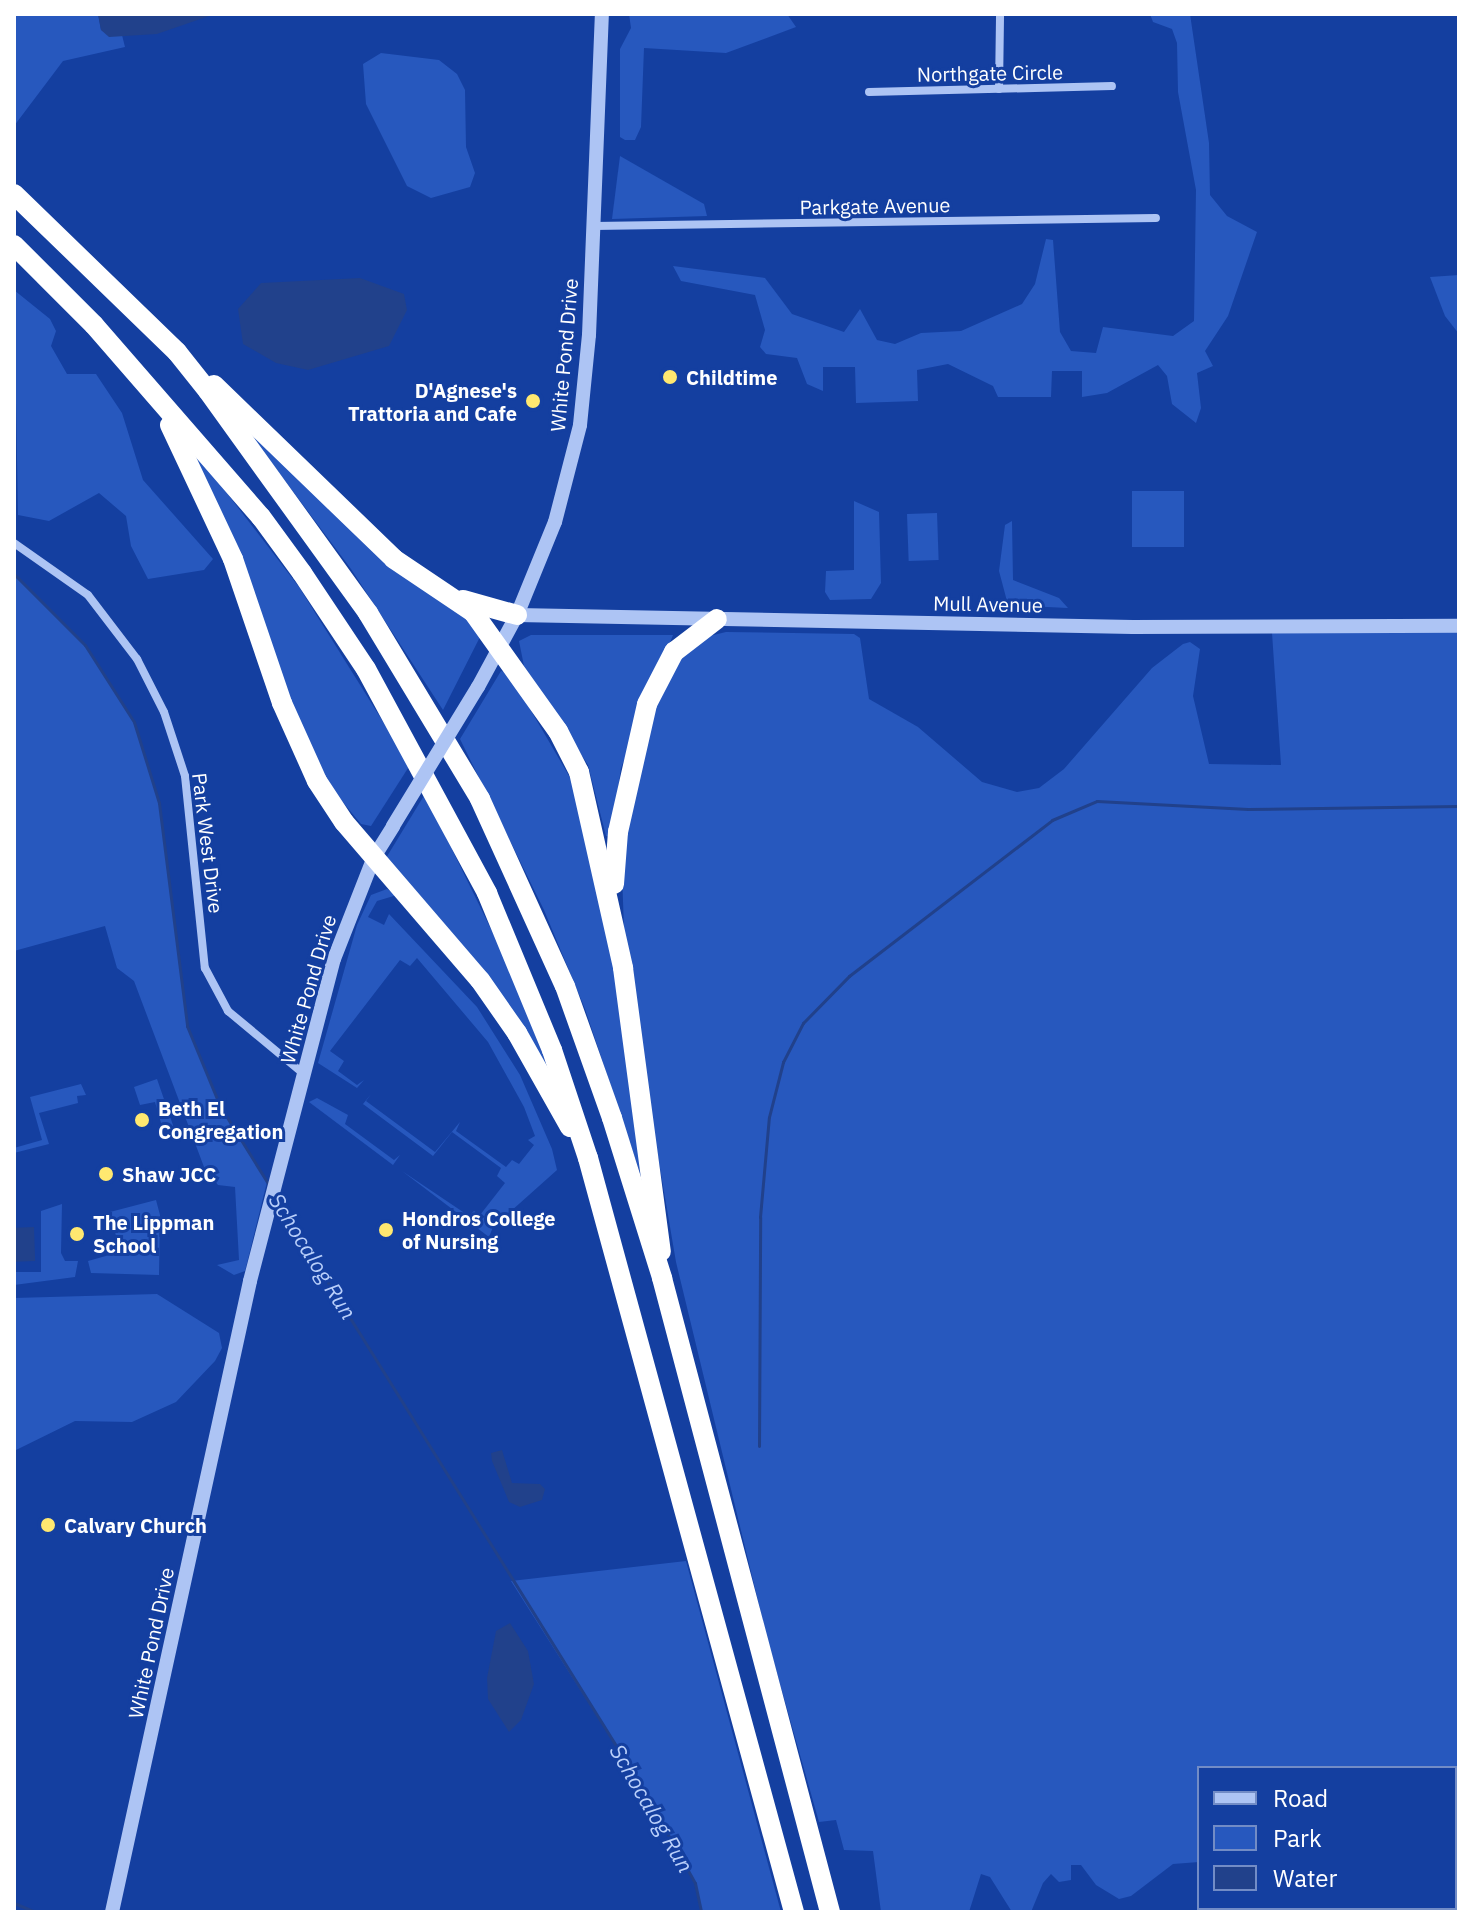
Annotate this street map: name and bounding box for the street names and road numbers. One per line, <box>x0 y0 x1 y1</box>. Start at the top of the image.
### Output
street label: Northgate Circle <box>917 60 1063 86</box>
street label: Parkgate Avenue <box>799 193 951 219</box>
street label: White Pond Drive <box>545 277 583 433</box>
street label: Mull Avenue <box>933 591 1043 617</box>
street label: Park West Drive <box>187 771 229 915</box>
street label: White Pond Drive <box>275 912 341 1066</box>
street label: White Pond Drive <box>123 1565 179 1721</box>

